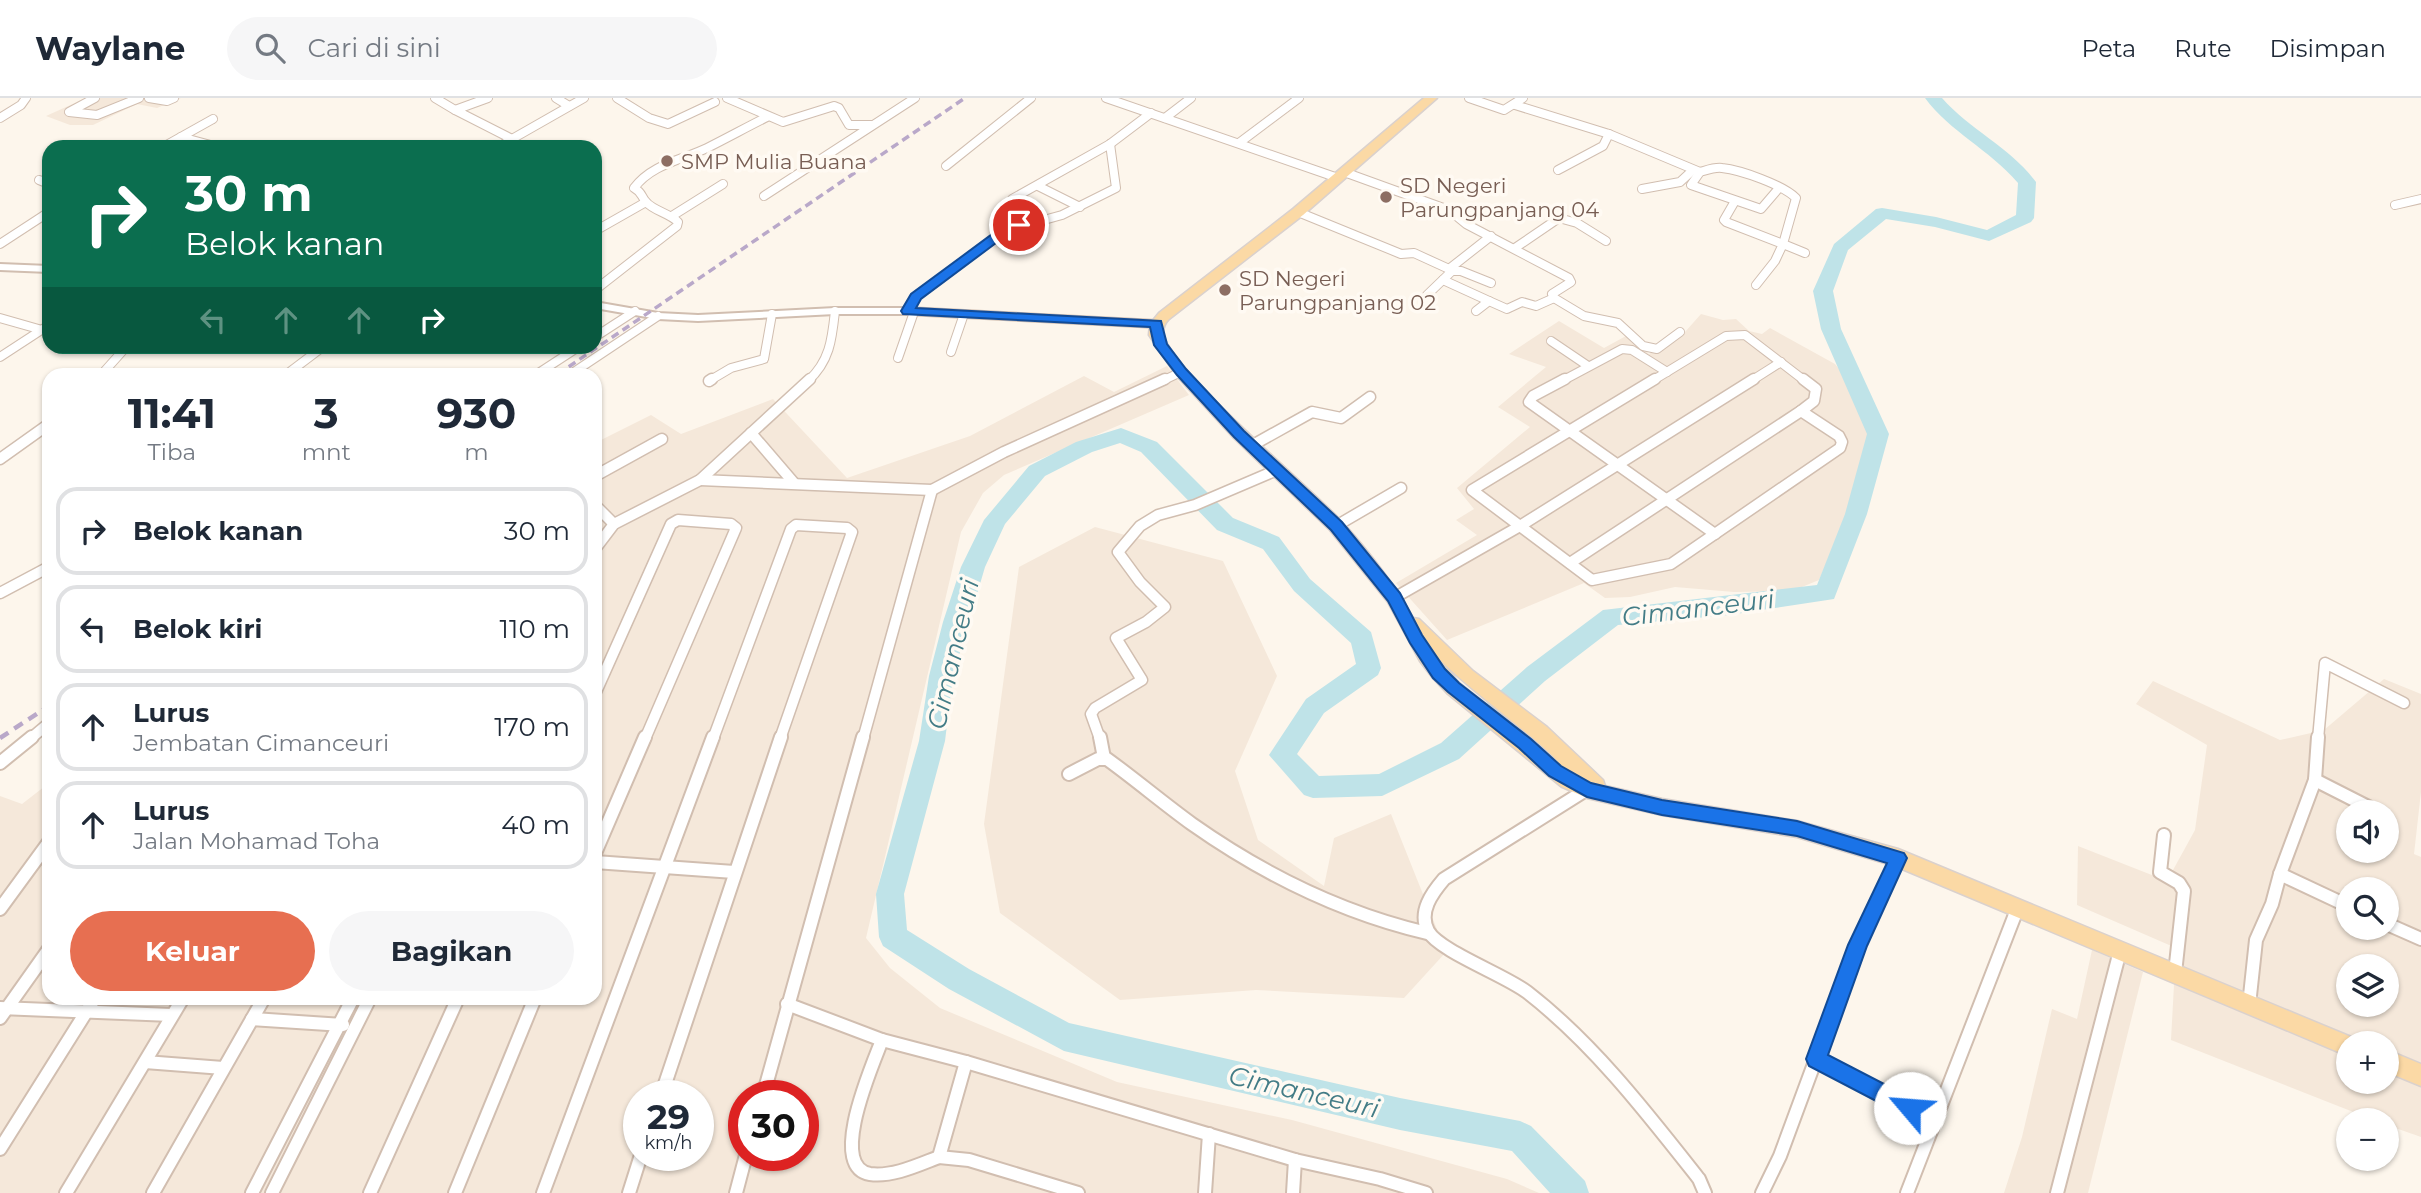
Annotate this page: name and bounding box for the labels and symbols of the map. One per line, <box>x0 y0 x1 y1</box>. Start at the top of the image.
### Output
place label: SMP Mulia Buana <box>681 149 867 174</box>
marker: SMP Mulia Buana <box>659 153 675 169</box>
place label: SD Negeri Parungpanjang 04 <box>1400 173 1599 222</box>
marker: SD Negeri Parungpanjang 04 <box>1378 189 1394 205</box>
pin <box>989 195 1049 255</box>
place label: SD Negeri Parungpanjang 02 <box>1239 266 1436 315</box>
marker: SD Negeri Parungpanjang 02 <box>1217 282 1233 298</box>
water label: Cimanceuri <box>920 575 986 732</box>
water label: Cimanceuri <box>1620 583 1777 633</box>
water label: Cimanceuri <box>1226 1059 1383 1125</box>
position arrow <box>1873 1071 1947 1145</box>
speed limit sign: 30 <box>728 1080 819 1171</box>

